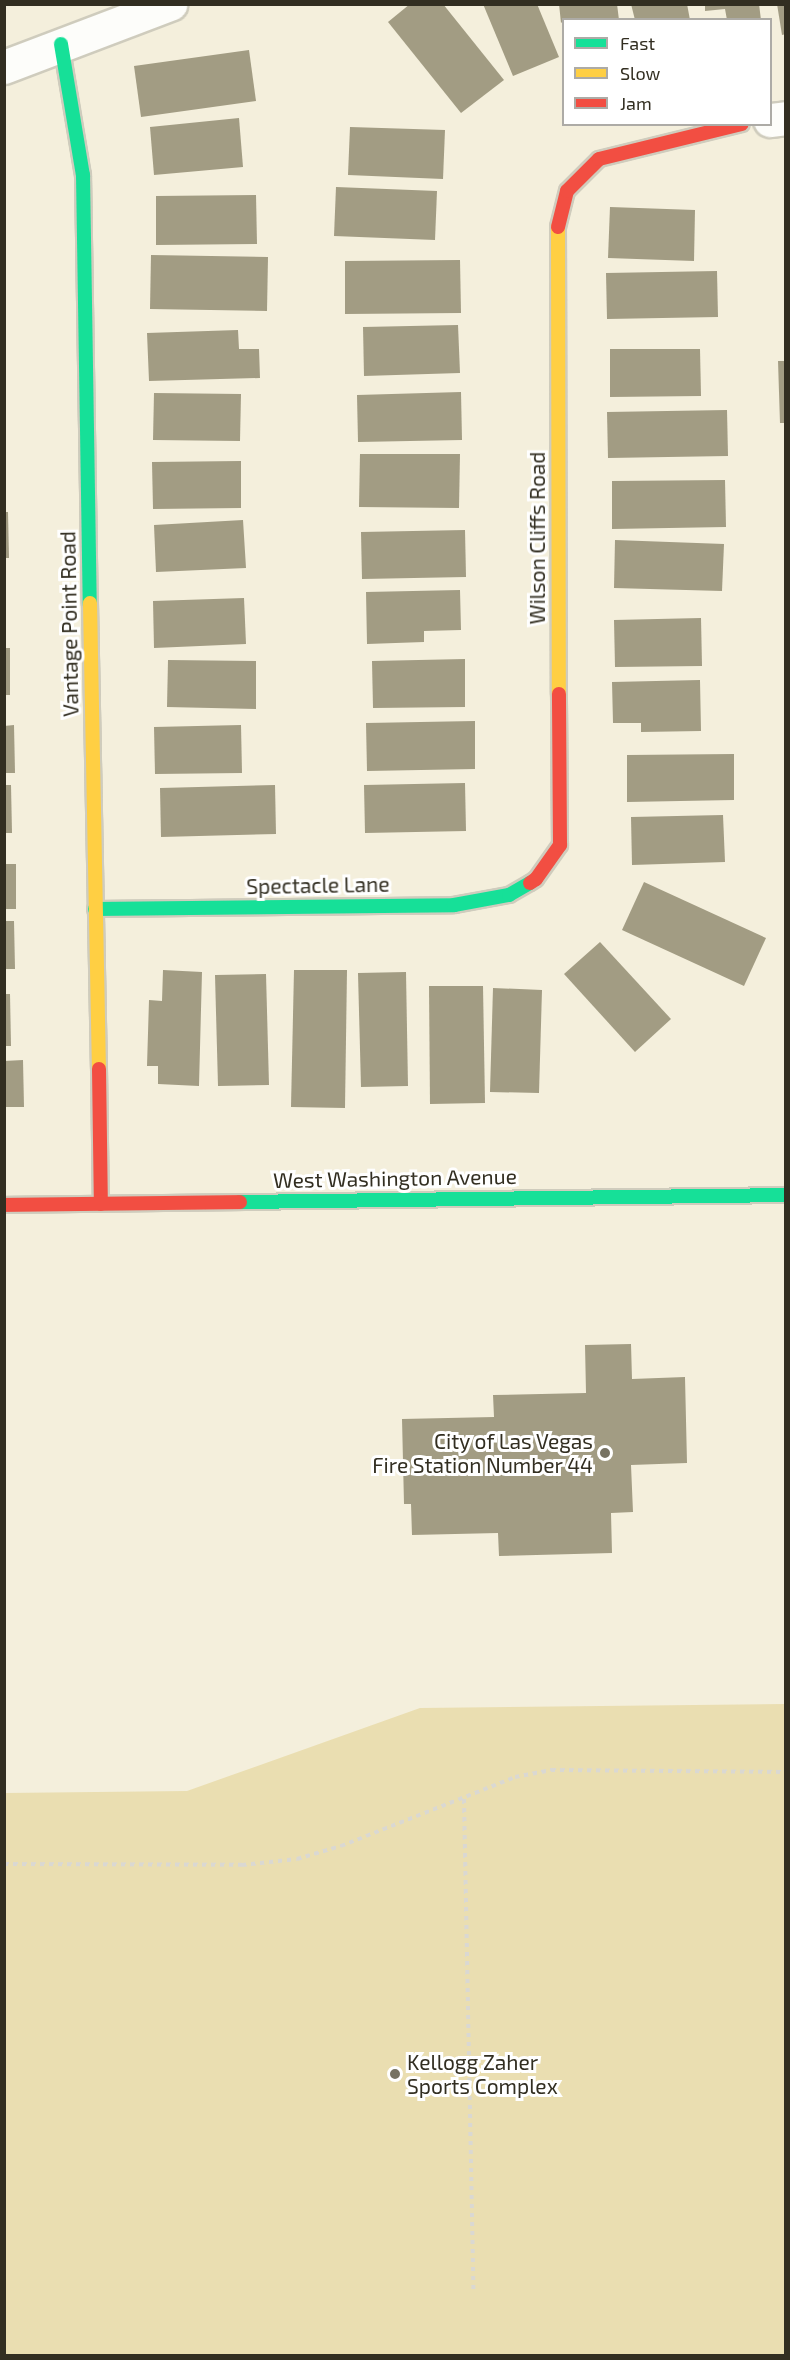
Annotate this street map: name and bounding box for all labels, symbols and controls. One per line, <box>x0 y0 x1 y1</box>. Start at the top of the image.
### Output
legend <box>562 18 772 126</box>
text: Fast <box>620 32 655 54</box>
text: Slow <box>620 62 660 84</box>
text: Jam <box>620 92 652 114</box>
street label: Wilson Cliffs Road <box>524 452 550 624</box>
street label: Vantage Point Road <box>55 531 83 717</box>
street label: Spectacle Lane <box>246 871 390 899</box>
street label: West Washington Avenue <box>273 1163 517 1193</box>
place label: City of Las Vegas Fire Station Number 44 <box>372 1428 593 1478</box>
marker: City of Las Vegas Fire Station Number 44 <box>598 1446 612 1460</box>
place label: Kellogg Zaher Sports Complex <box>407 2049 558 2099</box>
marker: Kellogg Zaher Sports Complex <box>388 2067 402 2081</box>

